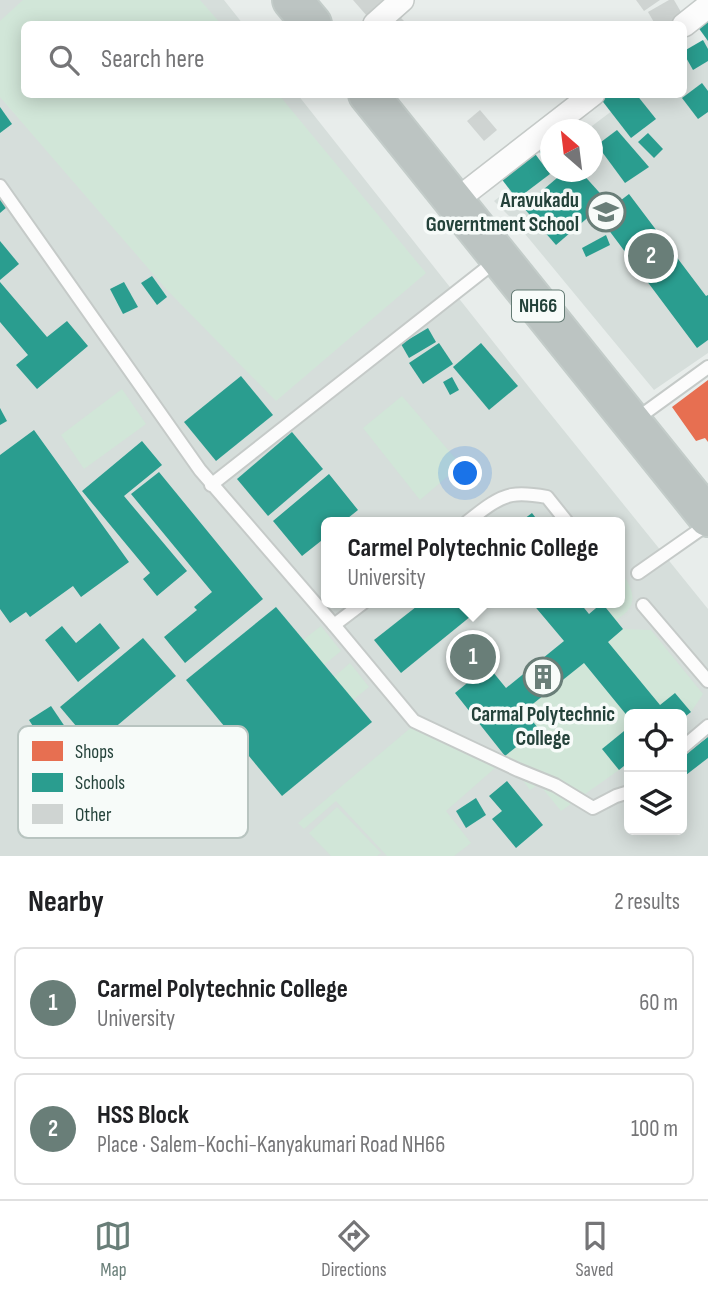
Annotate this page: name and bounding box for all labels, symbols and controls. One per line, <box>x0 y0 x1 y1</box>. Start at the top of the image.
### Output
search box <box>21 21 687 98</box>
icon: search <box>45 41 83 79</box>
text: Search here <box>101 44 204 75</box>
north arrow <box>540 119 603 182</box>
place label: Aravukadu Governtment School <box>426 188 579 237</box>
school or university icon: Aravukadu Governtment School <box>585 191 627 233</box>
pin: 2 <box>628 230 674 282</box>
road number: NH66 <box>512 290 564 322</box>
your location <box>448 456 482 490</box>
popup <box>321 517 625 608</box>
text: Carmel Polytechnic College <box>348 533 598 564</box>
text: University <box>348 564 426 592</box>
pin: 1 <box>450 631 496 683</box>
building icon: Carmal Polytechnic College <box>522 656 564 698</box>
place label: Carmal Polytechnic College <box>471 702 615 751</box>
map controls <box>624 709 687 835</box>
button: locate <box>624 709 687 772</box>
legend <box>18 726 248 838</box>
text: Shops <box>75 741 114 764</box>
text: Schools <box>75 772 125 795</box>
button: layers <box>624 772 687 835</box>
text: Other <box>75 804 112 827</box>
text: Nearby <box>28 884 104 920</box>
text: 2 results <box>614 888 680 916</box>
text: Carmel Polytechnic College <box>97 974 348 1005</box>
text: 1 <box>48 989 58 1017</box>
text: 60 m <box>639 989 678 1017</box>
text: University <box>97 1005 175 1033</box>
text: HSS Block <box>97 1100 189 1131</box>
text: 2 <box>48 1115 58 1143</box>
text: 100 m <box>631 1115 678 1143</box>
text: Place · Salem-Kochi-Kanyakumari Road NH66 <box>97 1131 445 1159</box>
tab: Map <box>94 1217 132 1282</box>
tab: Directions <box>321 1217 387 1282</box>
tab: Saved <box>575 1217 614 1282</box>

